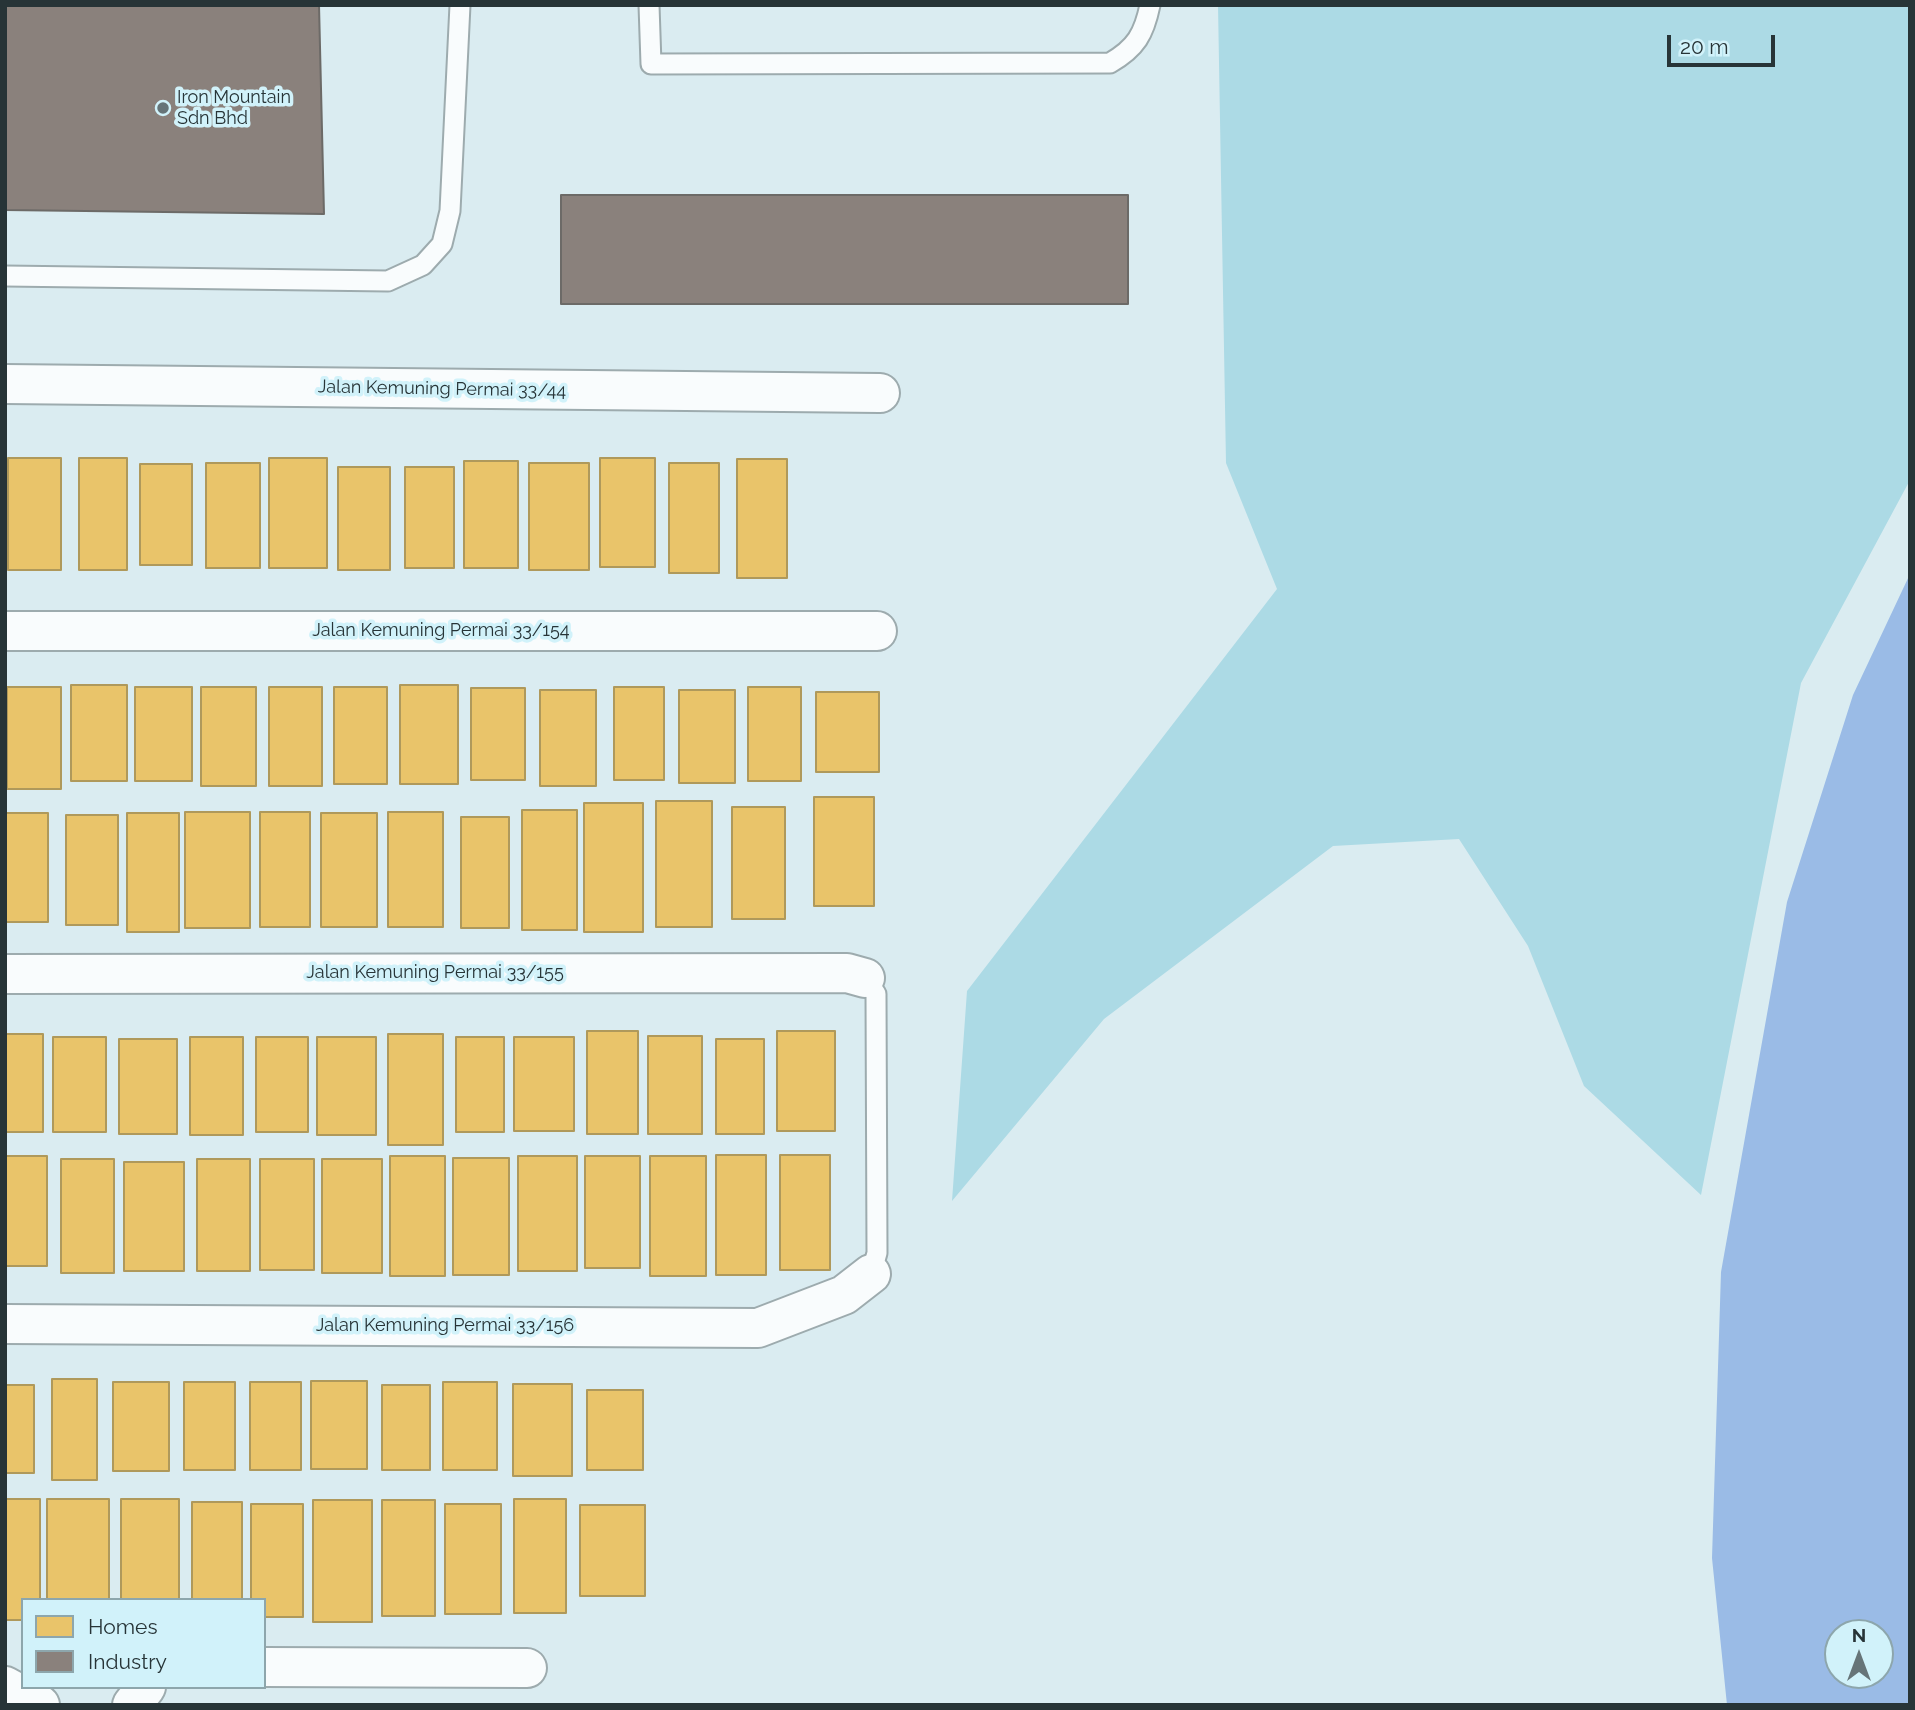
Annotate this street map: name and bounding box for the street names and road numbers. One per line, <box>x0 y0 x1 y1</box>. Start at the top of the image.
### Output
street label: Jalan Kemuning Permai 33/44 <box>318 376 566 402</box>
street label: Jalan Kemuning Permai 33/154 <box>312 620 570 642</box>
street label: Jalan Kemuning Permai 33/155 <box>306 962 564 984</box>
street label: Jalan Kemuning Permai 33/156 <box>316 1315 574 1337</box>

